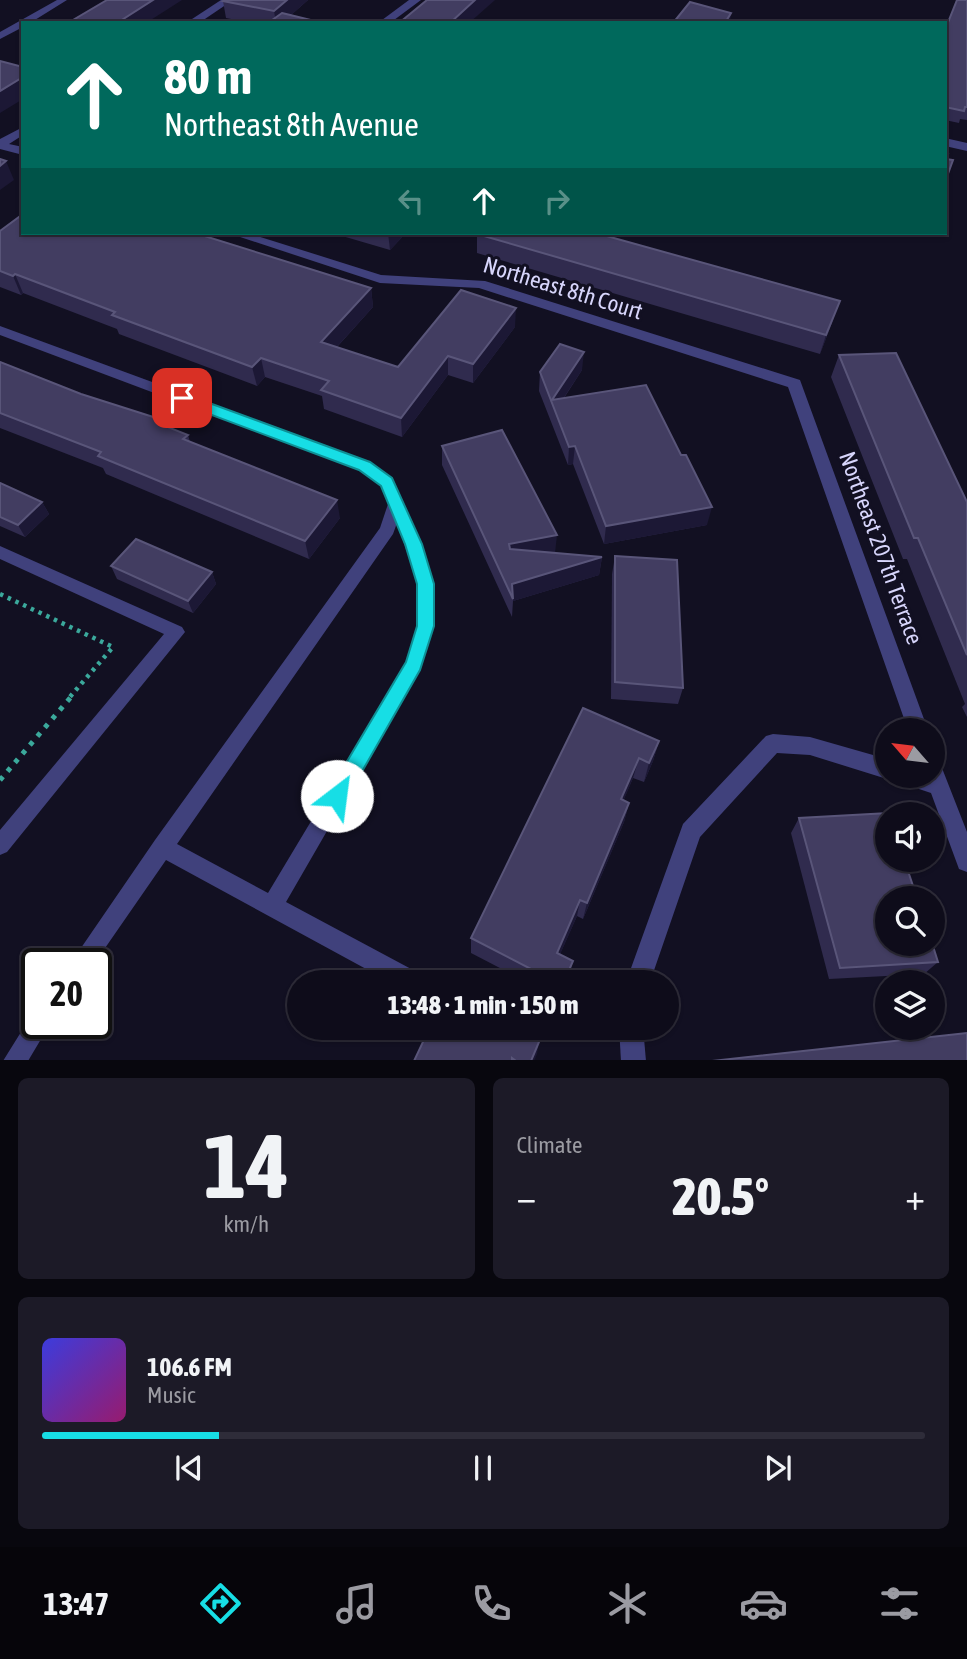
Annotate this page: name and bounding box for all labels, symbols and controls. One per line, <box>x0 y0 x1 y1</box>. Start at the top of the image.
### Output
text: 80 m <box>164 48 252 104</box>
icon: ahead <box>49 49 140 140</box>
text: Northeast 8th Avenue <box>164 106 419 143</box>
icon: left <box>392 182 430 220</box>
icon: ahead <box>465 182 503 220</box>
icon: right <box>538 182 576 220</box>
street label: Northeast 8th Court <box>480 251 646 325</box>
pin <box>152 368 212 428</box>
icon: arrive <box>163 379 201 417</box>
street label: Northeast 207th Terrace <box>834 448 928 648</box>
north arrow <box>875 718 945 788</box>
map controls <box>875 718 945 1040</box>
position arrow <box>300 759 374 833</box>
button: sound <box>875 802 945 872</box>
button: search <box>875 886 945 956</box>
speed limit sign: 20 <box>21 948 112 1039</box>
button: layers <box>875 970 945 1040</box>
text: 13:48 · 1 min · 150 m <box>388 990 578 1020</box>
text: 14 <box>203 1113 289 1217</box>
text: Climate <box>517 1132 582 1158</box>
text: 20.5° <box>672 1166 769 1226</box>
text: − <box>517 1175 536 1218</box>
text: + <box>905 1175 925 1218</box>
text: km/h <box>223 1211 269 1237</box>
text: 106.6 FM <box>147 1352 232 1382</box>
text: Music <box>147 1382 195 1408</box>
icon: previous <box>170 1449 208 1487</box>
icon: pause <box>464 1449 502 1487</box>
icon: next <box>759 1449 797 1487</box>
icon: directions <box>196 1579 245 1628</box>
icon: music <box>332 1579 381 1628</box>
icon: phone <box>467 1579 516 1628</box>
icon: climate <box>603 1579 652 1628</box>
icon: car <box>739 1579 788 1628</box>
icon: filters <box>875 1579 924 1628</box>
text: 13:47 <box>43 1585 109 1622</box>

